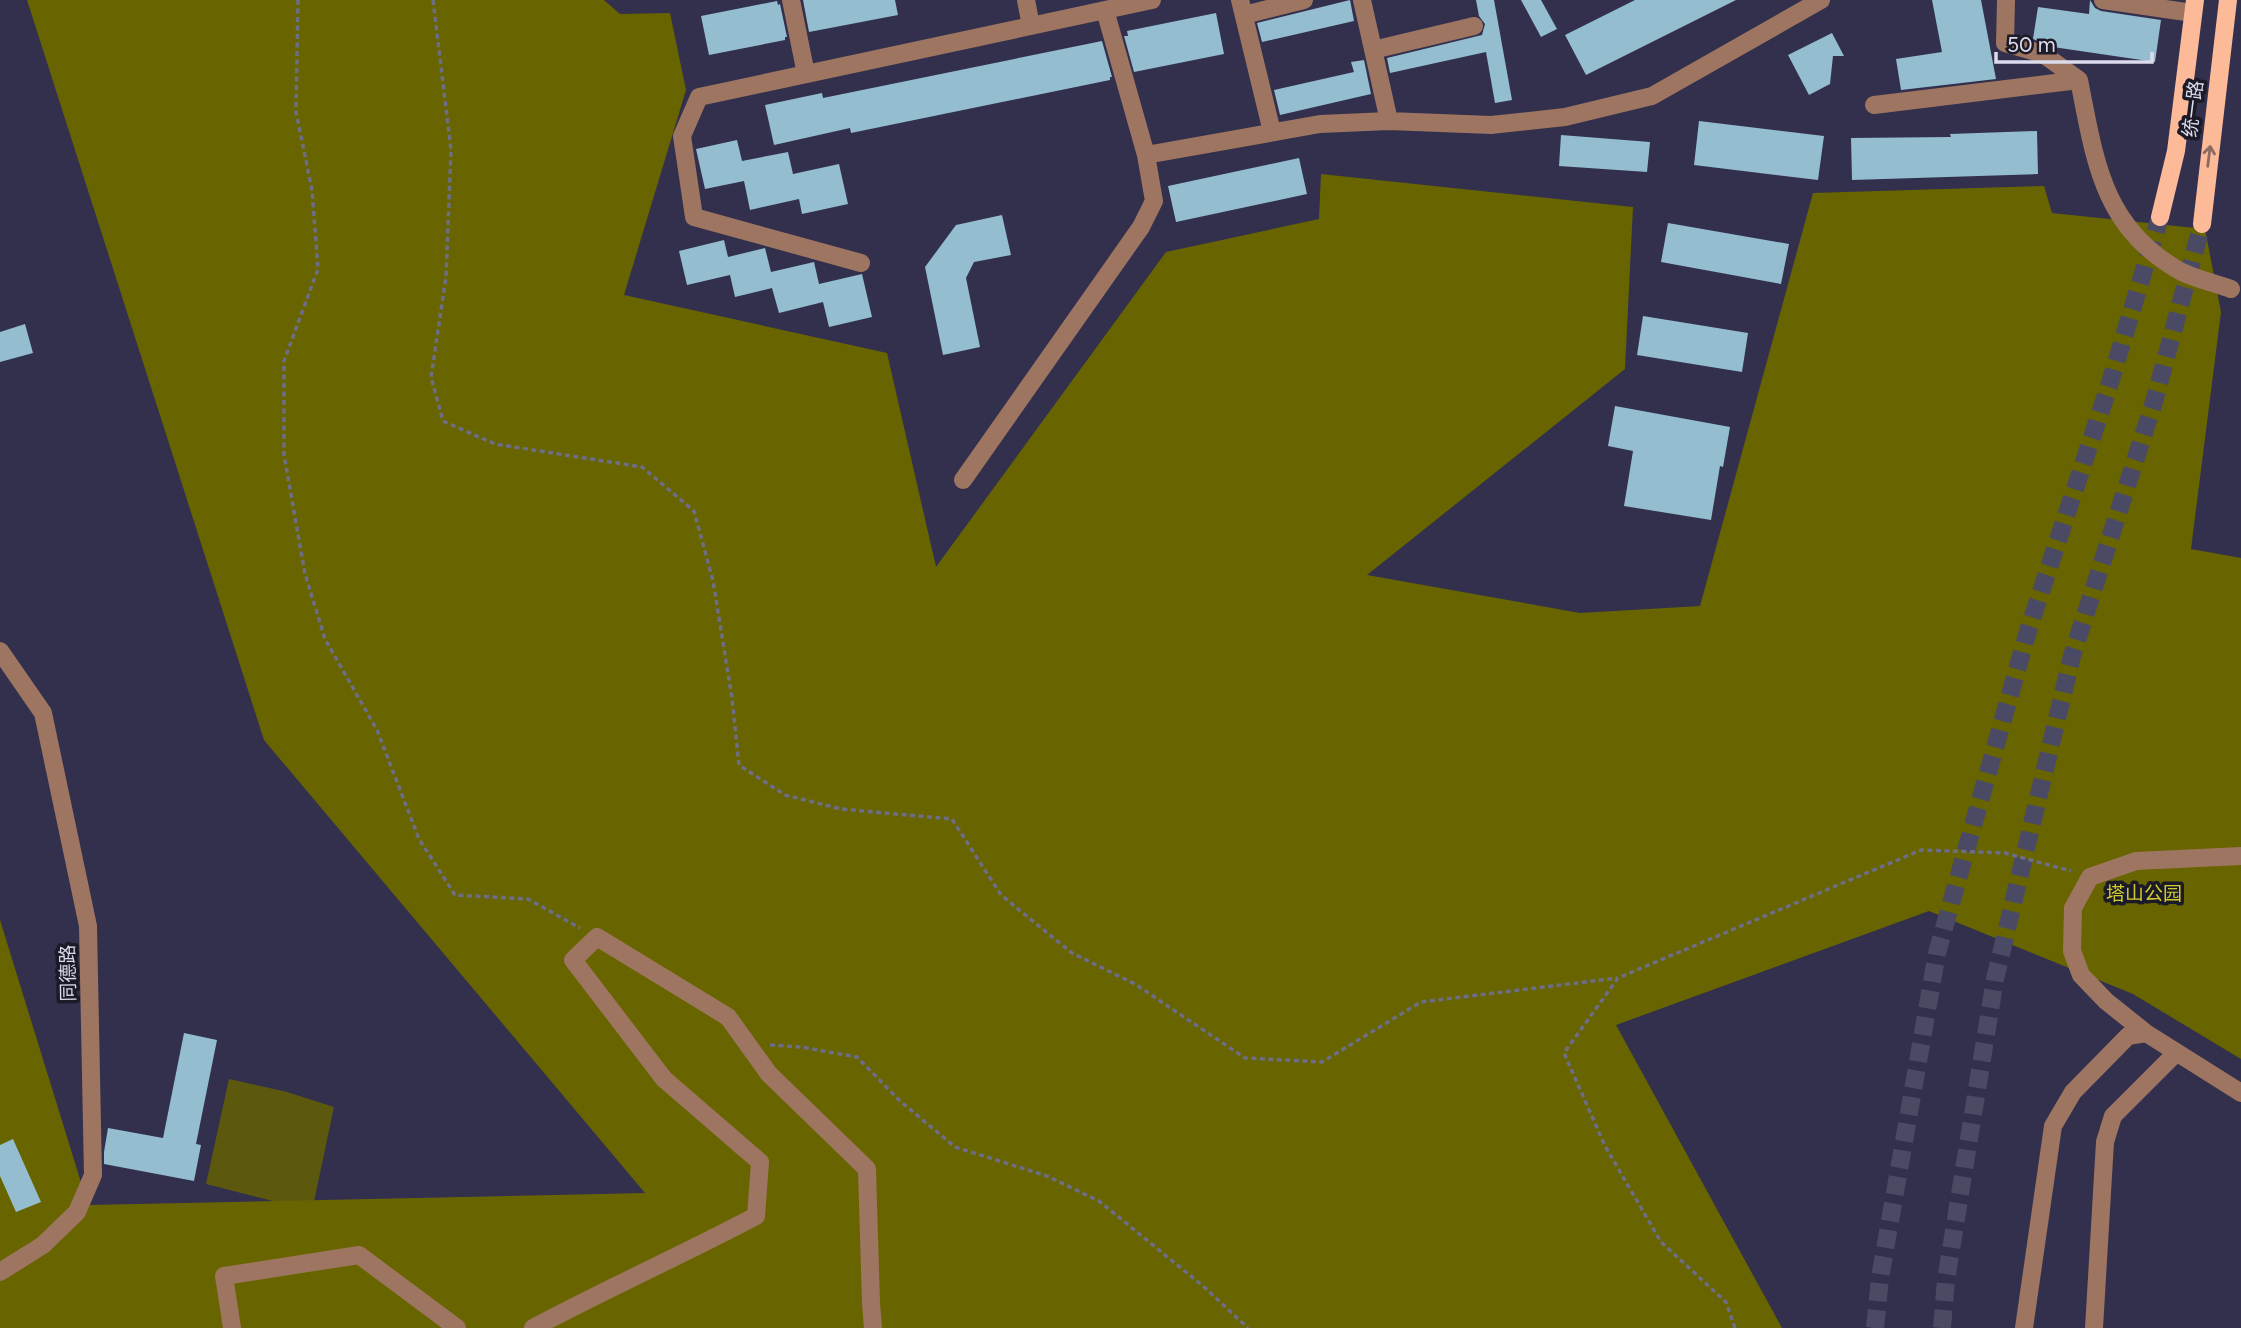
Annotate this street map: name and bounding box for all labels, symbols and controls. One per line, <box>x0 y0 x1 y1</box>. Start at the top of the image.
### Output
scale bar <box>1996 21 2152 65</box>
text: 50 m <box>2007 32 2056 57</box>
street label: 统一路 <box>2178 79 2208 139</box>
one-way arrow <box>2202 145 2215 168</box>
park label: 塔山公园 <box>2106 882 2182 905</box>
street label: 同德路 <box>56 944 80 1002</box>

